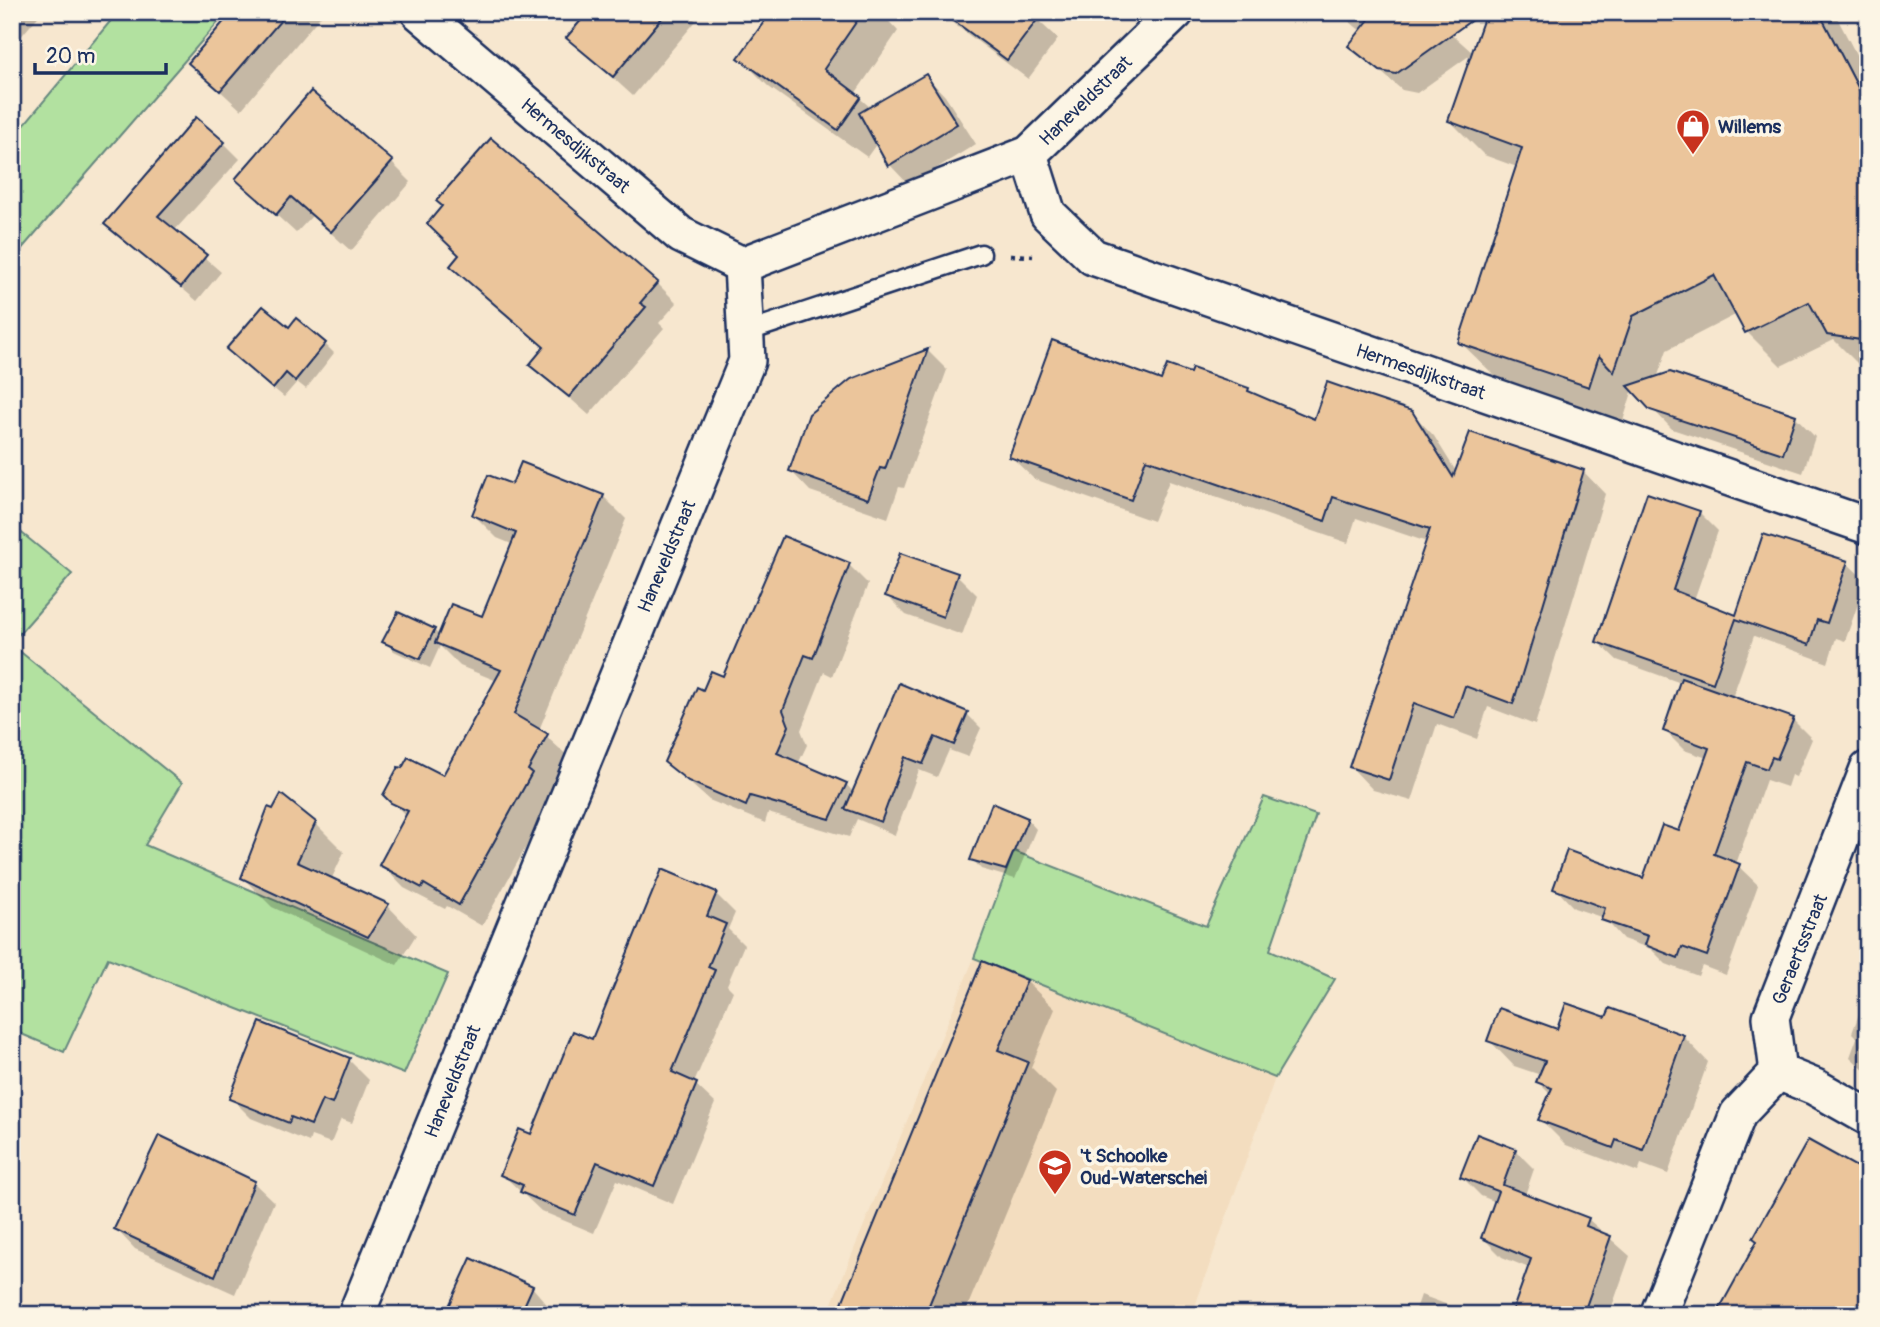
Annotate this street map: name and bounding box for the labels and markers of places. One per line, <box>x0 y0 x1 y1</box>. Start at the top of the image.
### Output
shop icon: Willems <box>1674 107 1712 156</box>
place label: Willems <box>1718 115 1781 139</box>
place label: 't Schoolke Oud-Waterschei <box>1080 1144 1208 1190</box>
school or university icon: 't Schoolke Oud-Waterschei <box>1036 1147 1074 1196</box>

